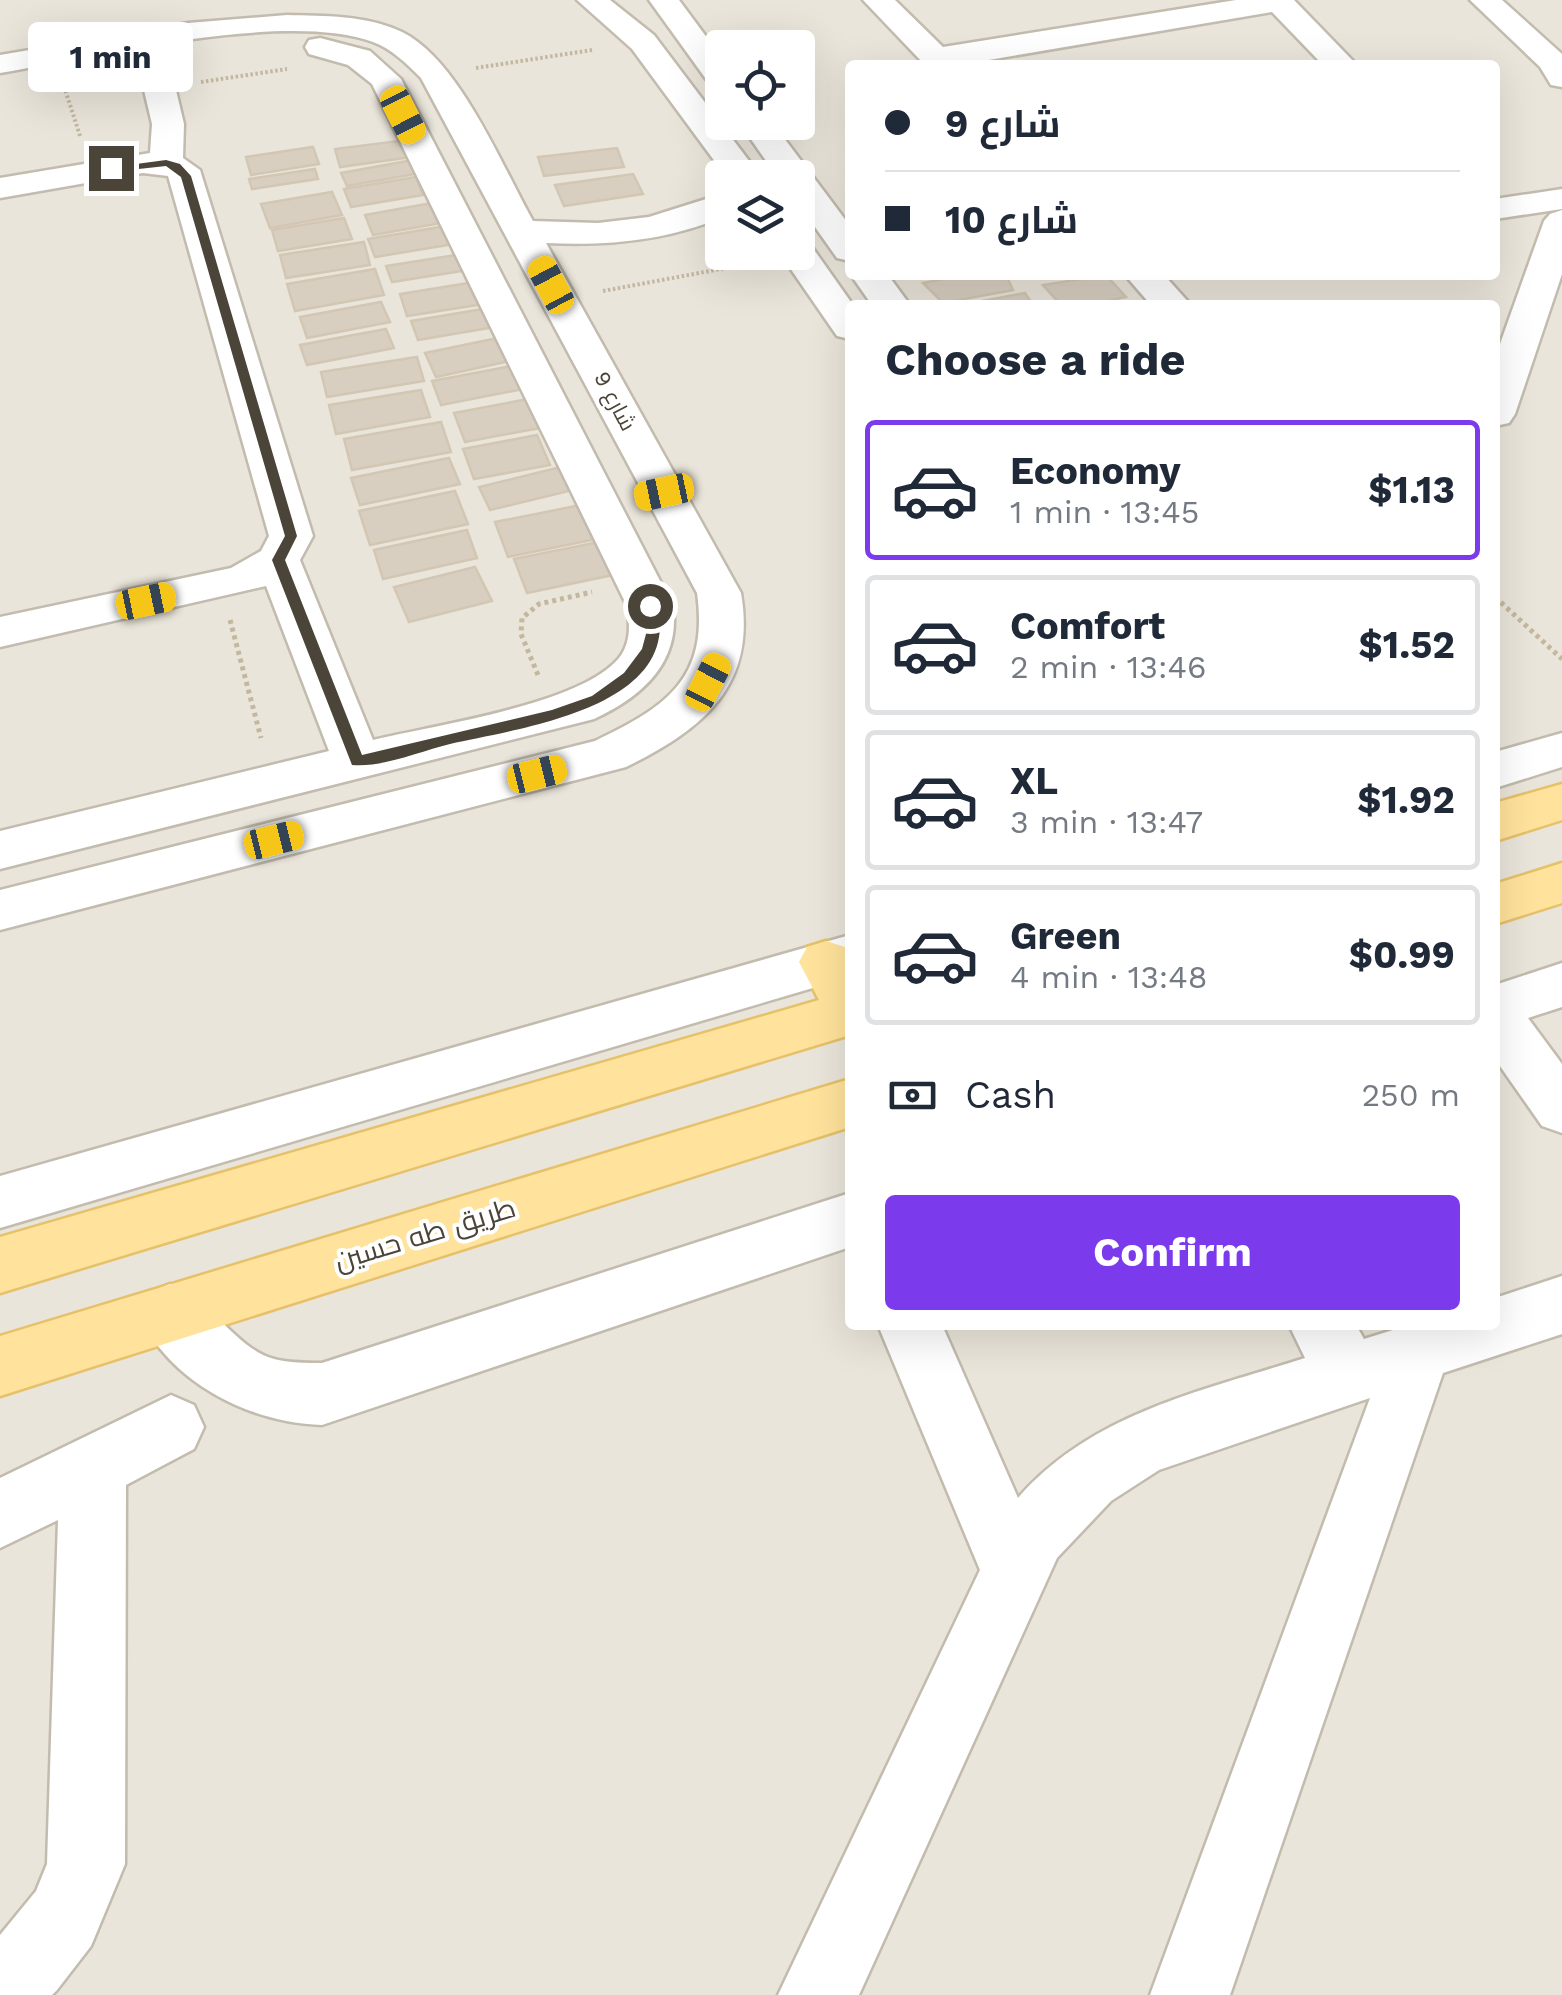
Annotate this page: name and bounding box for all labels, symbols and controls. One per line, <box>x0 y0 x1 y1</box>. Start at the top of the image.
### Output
callout: 1 min <box>28 23 194 93</box>
map controls <box>705 30 815 270</box>
button: locate <box>705 30 815 140</box>
text: 1 min <box>69 38 152 76</box>
car <box>376 81 430 149</box>
text: شارع 9 <box>945 102 1061 146</box>
route end <box>89 146 134 191</box>
button: layers <box>705 160 815 270</box>
text: شارع 10 <box>945 198 1078 242</box>
car <box>524 251 578 319</box>
text: Choose a ride <box>885 333 1185 386</box>
street label: شارع 9 <box>587 367 641 436</box>
icon: car <box>890 445 980 535</box>
text: Economy <box>1010 449 1181 493</box>
text: $1.13 <box>1368 468 1455 512</box>
car <box>632 471 696 513</box>
text: 1 min · 13:45 <box>1010 493 1199 531</box>
car <box>114 580 178 622</box>
route start <box>628 584 673 629</box>
icon: car <box>890 600 980 690</box>
text: Comfort <box>1010 604 1165 648</box>
text: $1.52 <box>1358 623 1455 667</box>
car <box>681 648 735 716</box>
text: 2 min · 13:46 <box>1010 648 1206 686</box>
car <box>504 752 570 796</box>
icon: car <box>890 755 980 845</box>
text: XL <box>1010 759 1058 803</box>
text: $1.92 <box>1357 778 1455 822</box>
text: 3 min · 13:47 <box>1010 803 1203 841</box>
car <box>241 818 307 862</box>
icon: car <box>890 910 980 1000</box>
text: Green <box>1010 914 1121 958</box>
text: $0.99 <box>1349 933 1455 977</box>
text: 4 min · 13:48 <box>1010 958 1208 996</box>
icon: cash <box>885 1068 940 1123</box>
text: Cash <box>965 1073 1056 1117</box>
text: 250 m <box>1361 1076 1460 1114</box>
street label: طريق طه حسين <box>331 1191 519 1277</box>
button: Confirm <box>885 1195 1460 1310</box>

